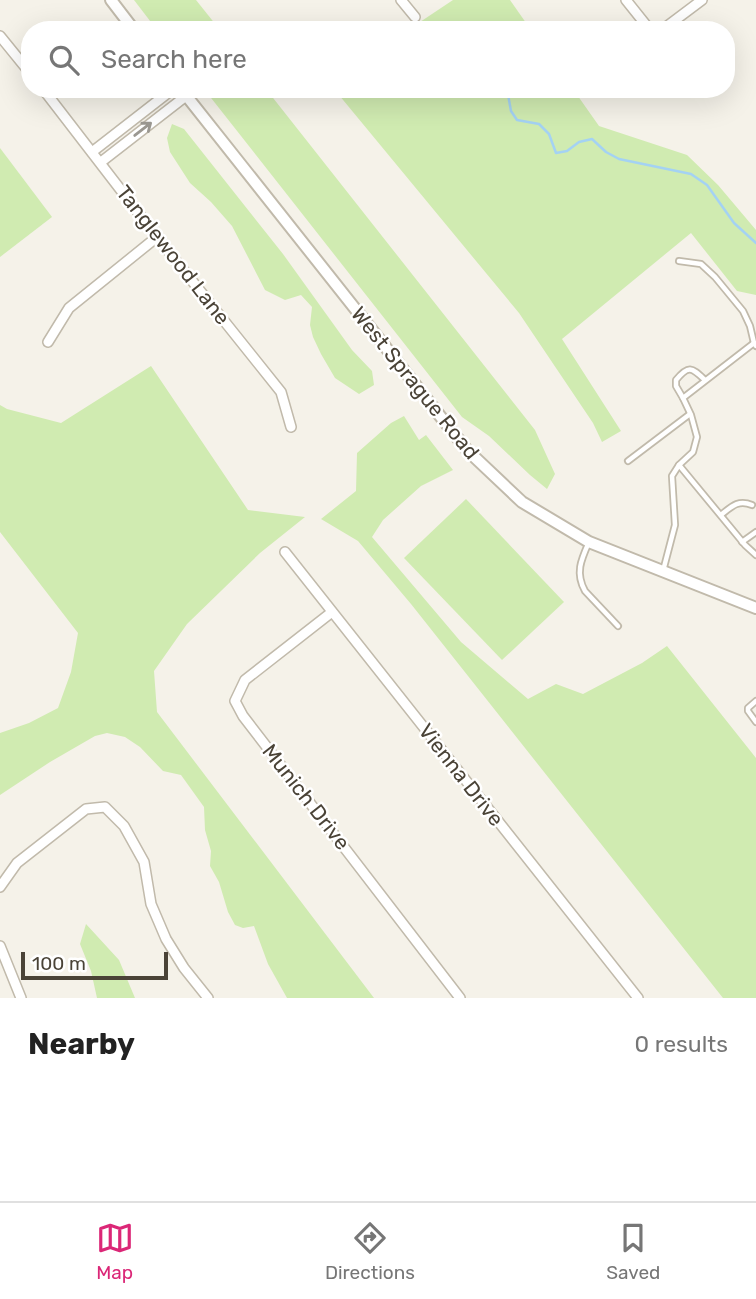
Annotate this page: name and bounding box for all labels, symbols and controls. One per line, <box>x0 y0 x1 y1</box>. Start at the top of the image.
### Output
search box <box>21 21 735 98</box>
icon: search <box>45 41 83 79</box>
text: Search here <box>101 44 247 75</box>
one-way arrow <box>134 121 152 136</box>
street label: Tanglewood Lane <box>111 180 236 329</box>
street label: West Sprague Road <box>346 301 485 464</box>
street label: Vienna Drive <box>414 718 509 831</box>
street label: Munich Drive <box>257 739 355 855</box>
scale bar <box>21 949 168 981</box>
text: 100 m <box>32 952 86 975</box>
text: Nearby <box>28 1026 135 1062</box>
text: 0 results <box>634 1030 728 1058</box>
tab: Map <box>96 1219 134 1284</box>
tab: Directions <box>325 1219 415 1284</box>
tab: Saved <box>606 1219 660 1284</box>

